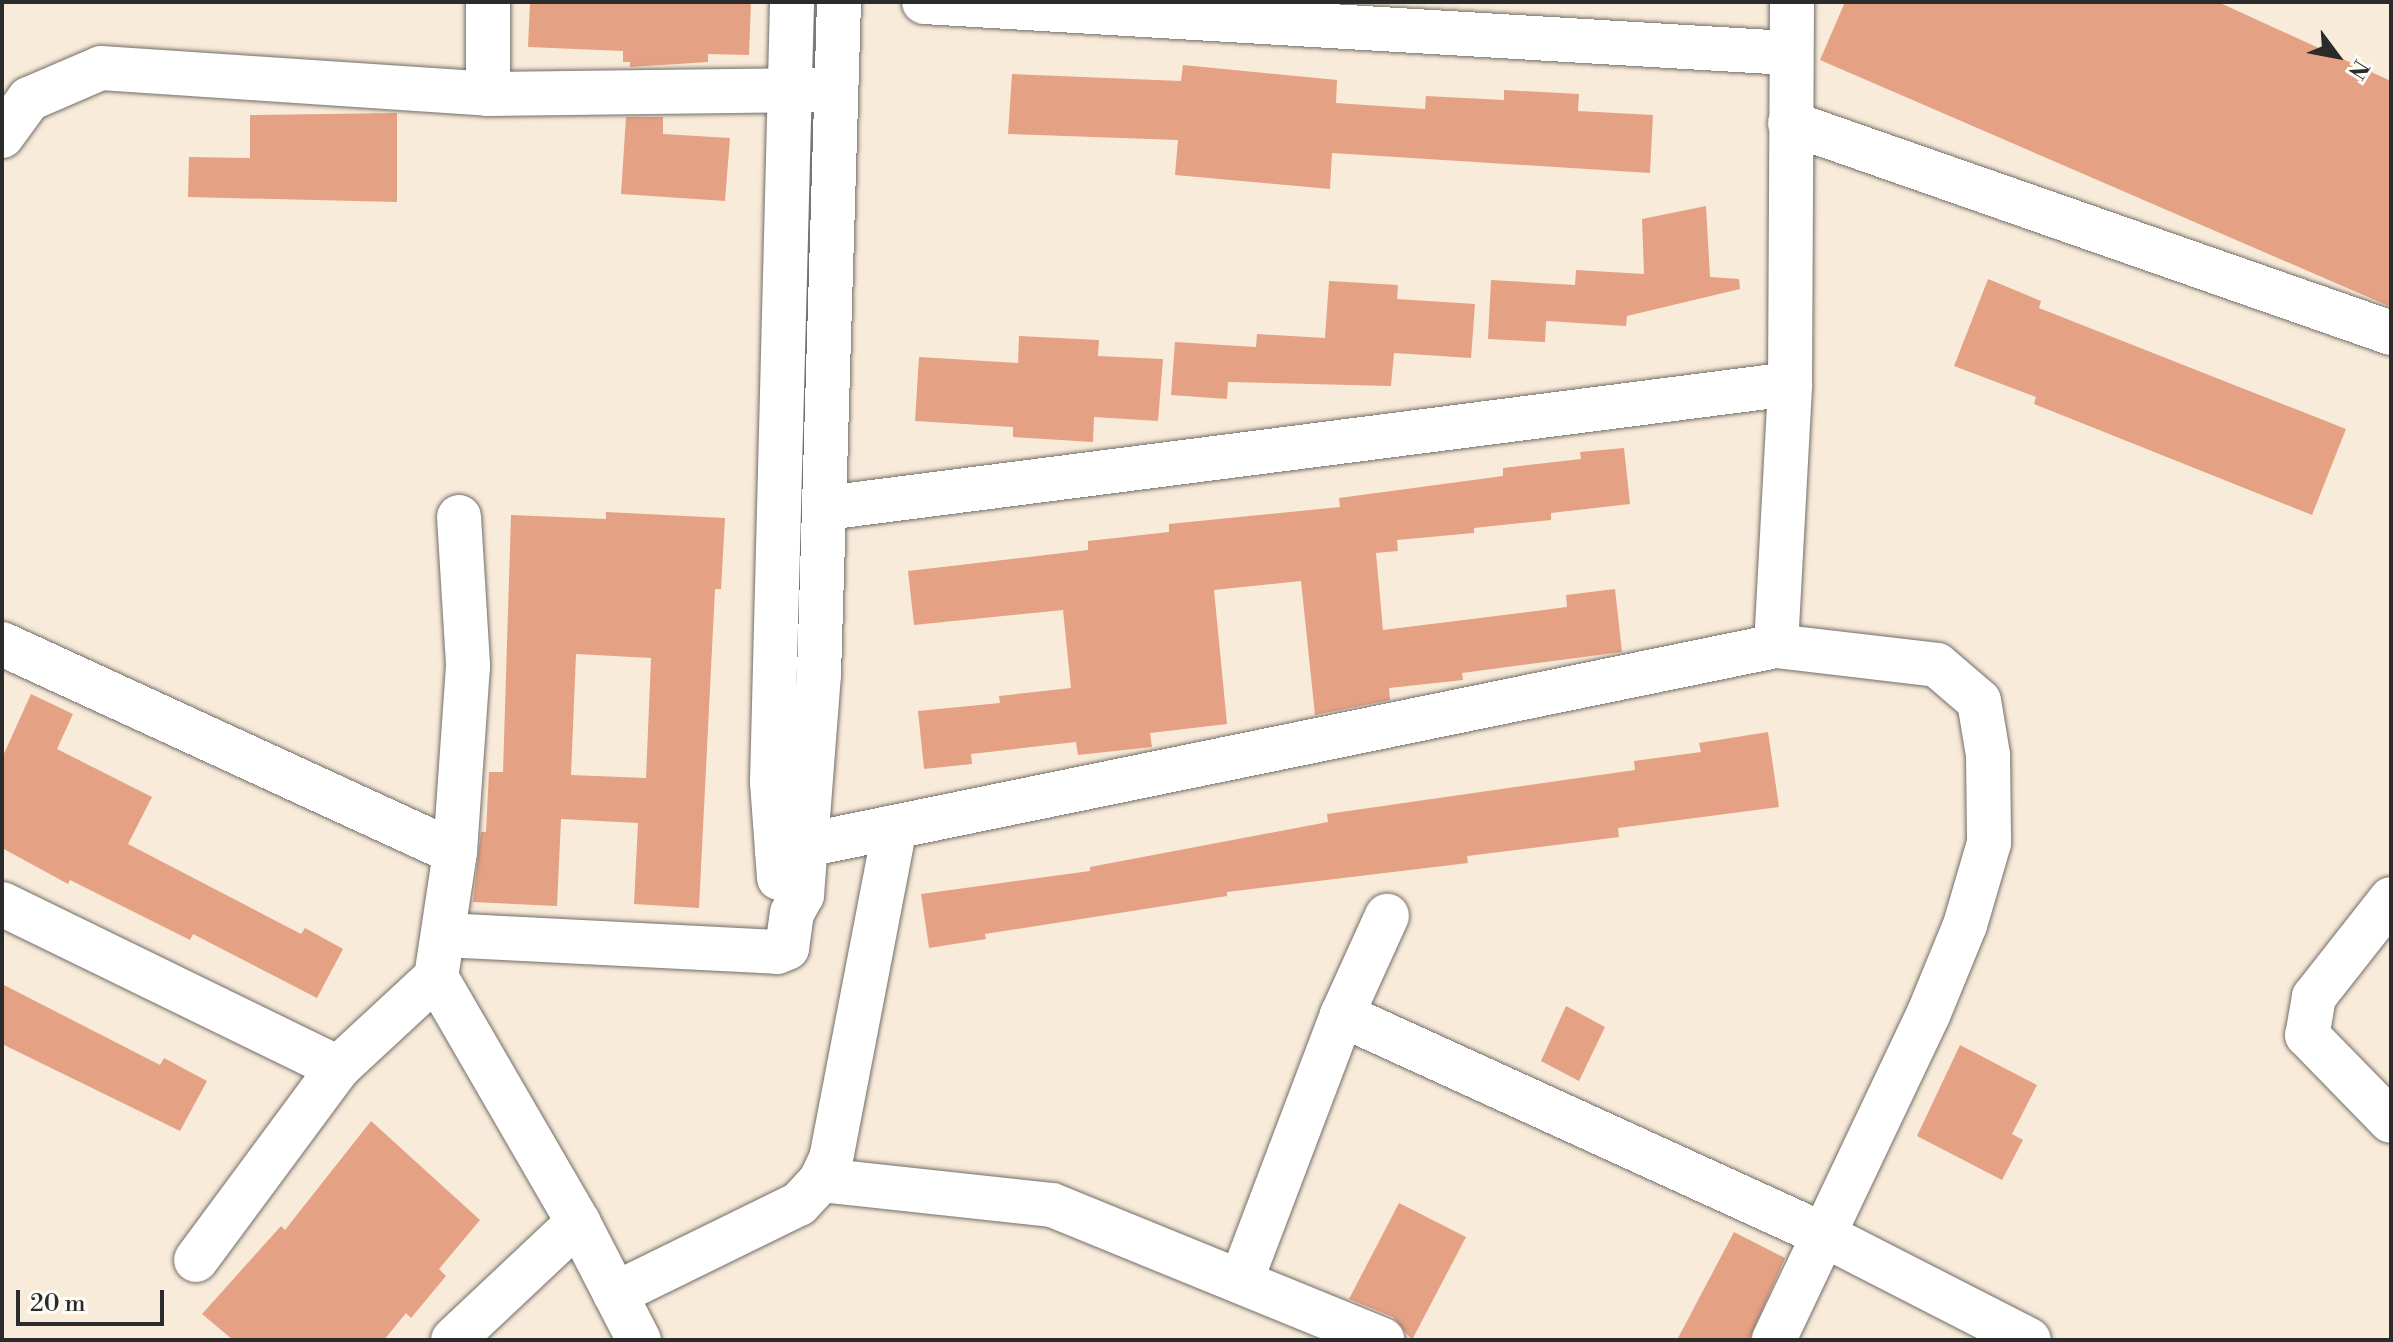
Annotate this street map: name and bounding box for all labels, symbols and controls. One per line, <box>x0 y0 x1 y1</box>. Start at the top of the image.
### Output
north arrow <box>2297 16 2377 96</box>
text: N <box>2342 54 2374 84</box>
scale bar <box>20 1274 168 1324</box>
text: 20 m <box>30 1289 86 1319</box>

